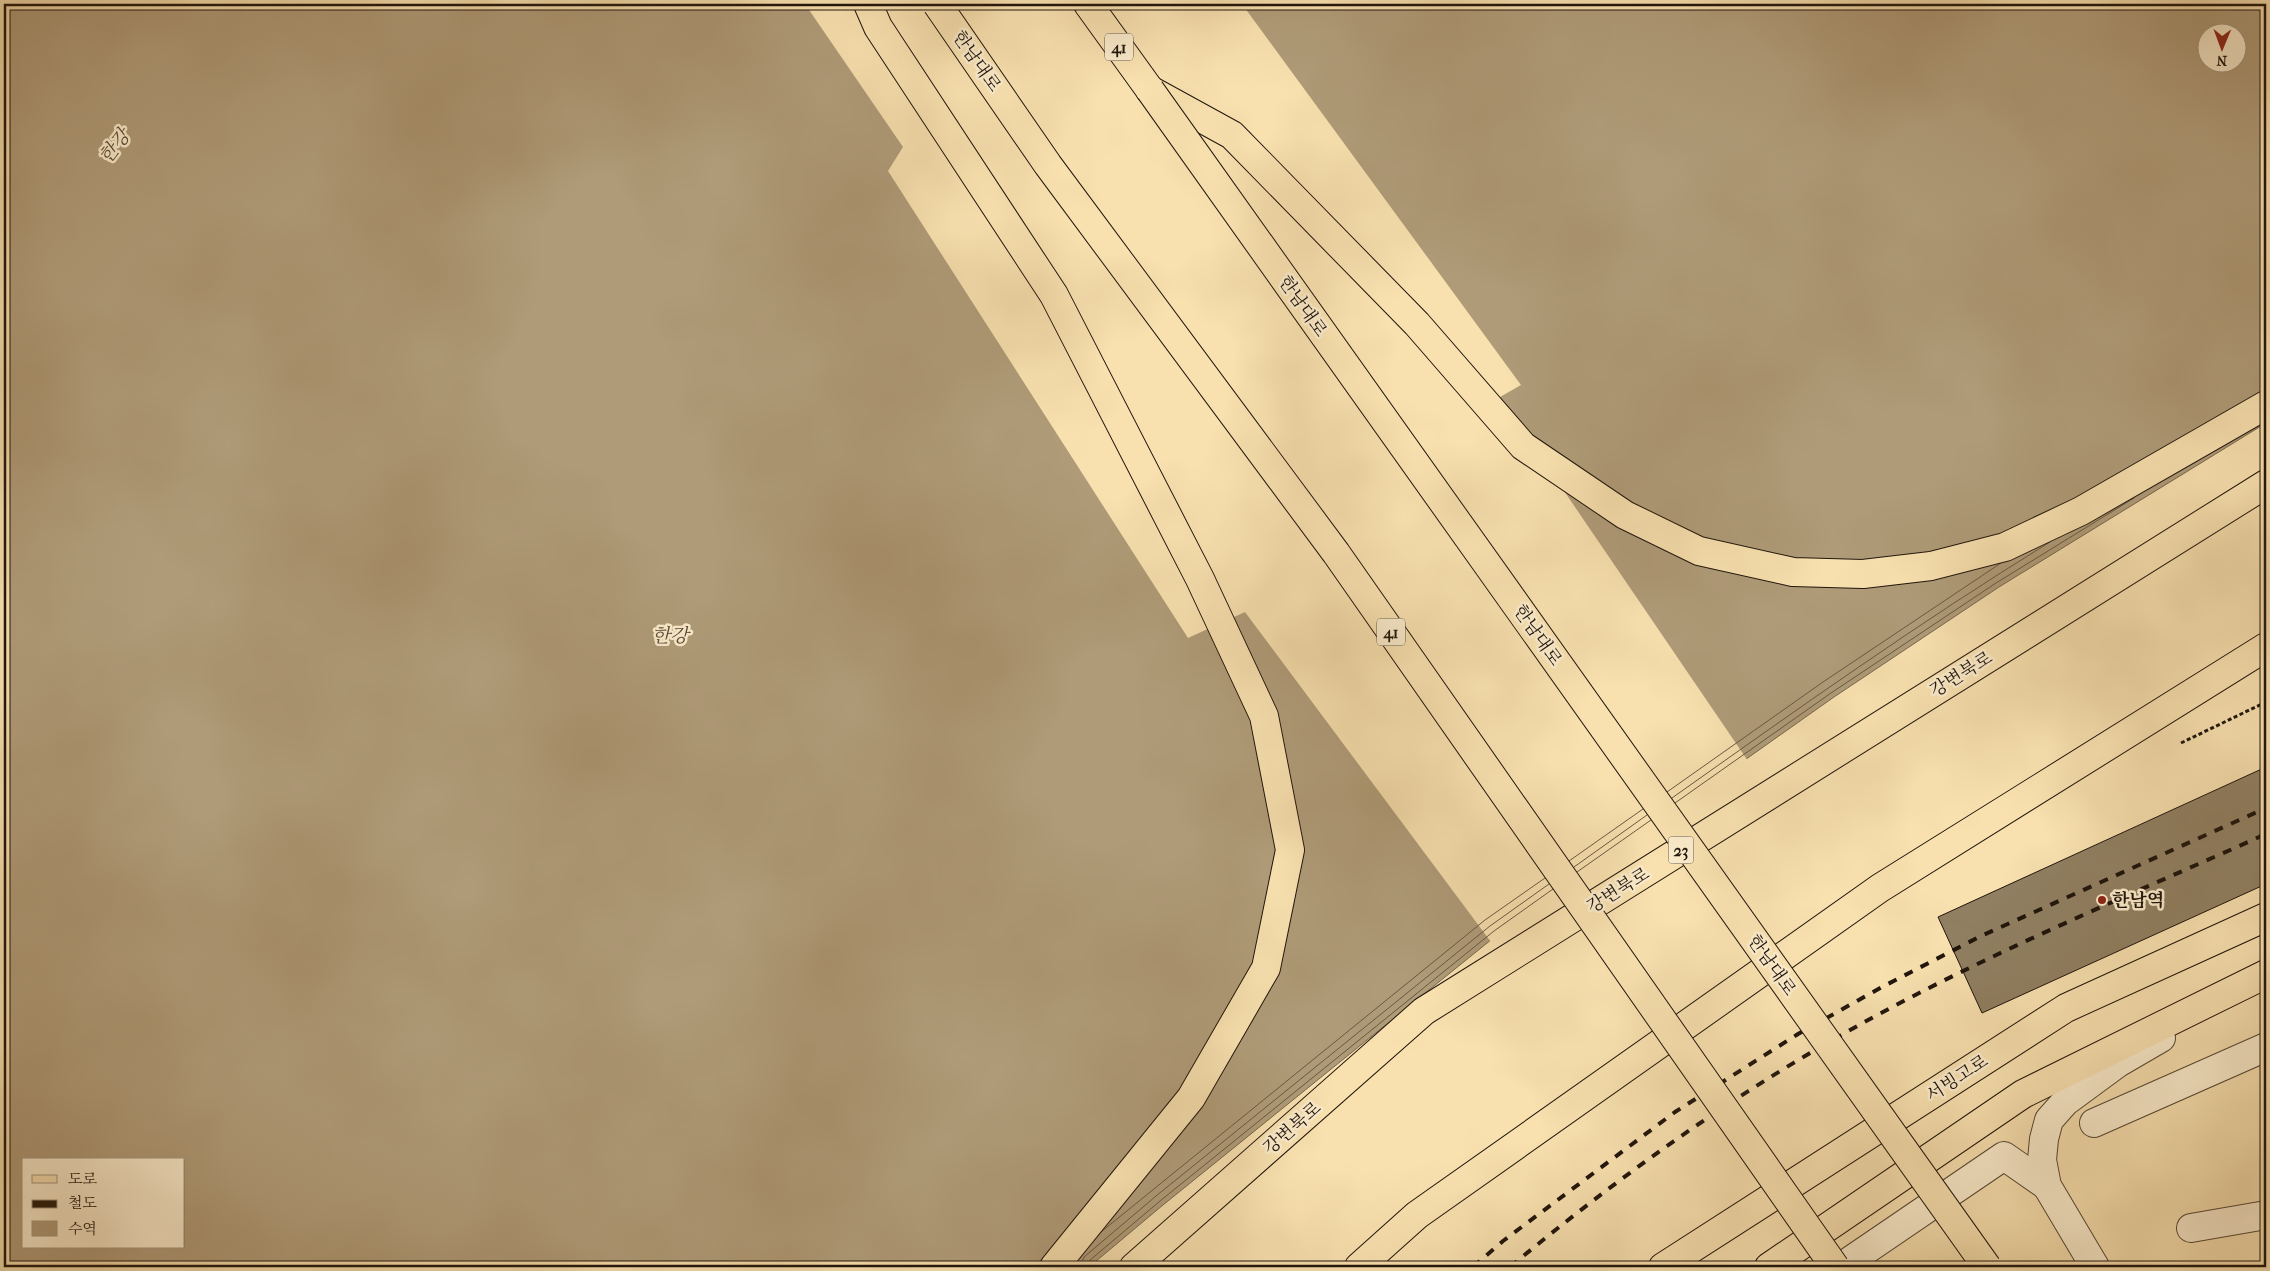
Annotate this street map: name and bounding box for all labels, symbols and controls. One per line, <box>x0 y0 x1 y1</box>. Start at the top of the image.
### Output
north arrow <box>2198 22 2248 72</box>
street label: 한남대로 <box>948 27 1005 96</box>
road number: 41 <box>1105 34 1133 61</box>
text: N <box>2216 52 2227 69</box>
water label: 한강 <box>95 123 136 168</box>
street label: 한남대로 <box>1274 272 1331 341</box>
street label: 한남대로 <box>1509 601 1566 670</box>
road number: 41 <box>1377 618 1405 646</box>
water label: 한강 <box>652 625 691 647</box>
street label: 강변북로 <box>1926 647 1996 702</box>
road number: 23 <box>1668 836 1694 864</box>
street label: 강변북로 <box>1583 863 1653 918</box>
place label: 한남역 <box>2112 890 2164 911</box>
marker: 한남역 <box>2096 894 2108 906</box>
street label: 한남대로 <box>1743 931 1800 1000</box>
street label: 서빙고로 <box>1922 1051 1992 1106</box>
street label: 강변북로 <box>1259 1098 1325 1159</box>
legend <box>22 1158 185 1248</box>
text: 도로 <box>68 1170 97 1188</box>
text: 철도 <box>68 1194 97 1212</box>
text: 수역 <box>68 1220 97 1238</box>

